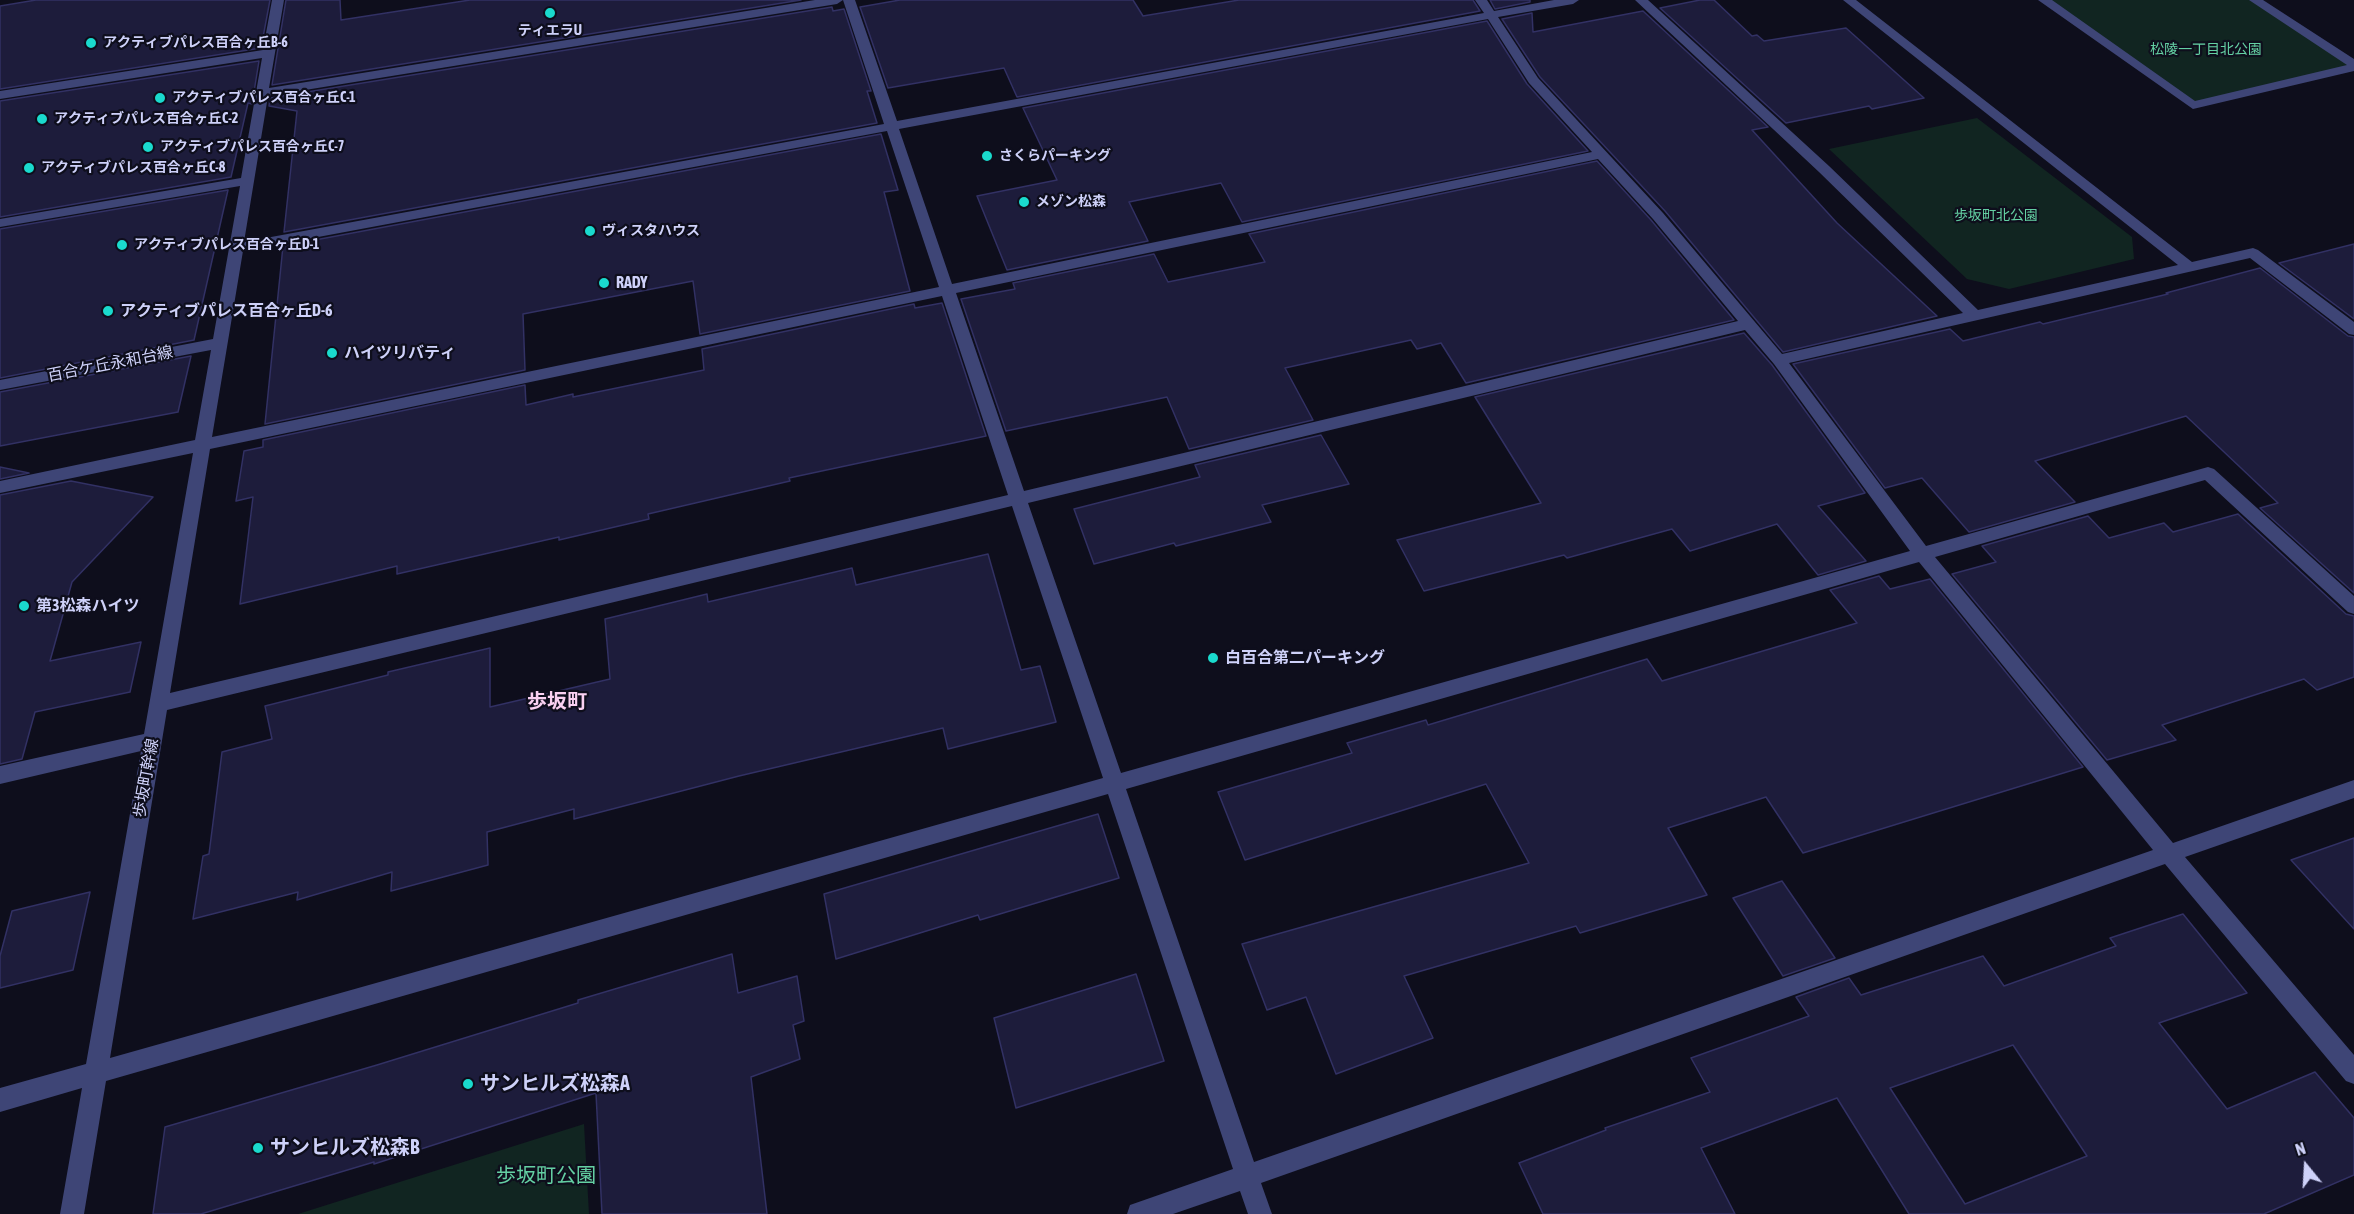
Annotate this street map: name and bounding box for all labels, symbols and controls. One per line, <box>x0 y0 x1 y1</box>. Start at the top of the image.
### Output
marker: ティエラU <box>543 6 557 20</box>
place label: ティエラU <box>518 23 582 39</box>
place label: アクティブパレス百合ヶ丘B-6 <box>103 35 288 51</box>
marker: アクティブパレス百合ヶ丘B-6 <box>84 36 98 50</box>
park label: 松陵一丁目北公園 <box>2150 42 2262 58</box>
place label: アクティブパレス百合ヶ丘C-1 <box>172 90 356 106</box>
marker: アクティブパレス百合ヶ丘C-1 <box>153 91 167 105</box>
place label: アクティブパレス百合ヶ丘C-2 <box>54 111 238 127</box>
marker: アクティブパレス百合ヶ丘C-2 <box>35 112 49 126</box>
place label: アクティブパレス百合ヶ丘C-7 <box>160 139 344 155</box>
marker: アクティブパレス百合ヶ丘C-7 <box>141 140 155 154</box>
place label: さくらパーキング <box>999 148 1111 164</box>
marker: さくらパーキング <box>980 149 994 163</box>
place label: アクティブパレス百合ヶ丘C-8 <box>41 160 225 176</box>
marker: アクティブパレス百合ヶ丘C-8 <box>22 161 36 175</box>
place label: メゾン松森 <box>1036 194 1106 210</box>
marker: メゾン松森 <box>1017 195 1031 209</box>
park label: 歩坂町北公園 <box>1954 208 2038 224</box>
place label: ヴィスタハウス <box>602 223 700 239</box>
marker: ヴィスタハウス <box>583 224 597 238</box>
place label: アクティブパレス百合ヶ丘D-1 <box>134 237 319 253</box>
marker: アクティブパレス百合ヶ丘D-1 <box>115 238 129 252</box>
place label: RADY <box>616 273 647 293</box>
marker: RADY <box>597 276 611 290</box>
place label: アクティブパレス百合ヶ丘D-6 <box>120 301 332 321</box>
marker: アクティブパレス百合ヶ丘D-6 <box>101 304 115 318</box>
street label: 百合ケ丘永和台線 <box>45 342 175 386</box>
place label: ハイツリバティ <box>344 343 456 363</box>
marker: ハイツリバティ <box>325 346 339 360</box>
place label: 第3松森ハイツ <box>36 596 140 616</box>
marker: 第3松森ハイツ <box>17 599 31 613</box>
place label: 白百合第二パーキング <box>1225 648 1385 668</box>
marker: 白百合第二パーキング <box>1206 651 1220 665</box>
district label: 歩坂町 <box>527 690 587 714</box>
street label: 歩坂町幹線 <box>130 737 162 819</box>
place label: サンヒルズ松森A <box>480 1072 630 1096</box>
marker: サンヒルズ松森A <box>461 1077 475 1091</box>
place label: サンヒルズ松森B <box>270 1136 419 1160</box>
north arrow <box>2276 1136 2336 1196</box>
text: N <box>2293 1139 2308 1159</box>
marker: サンヒルズ松森B <box>251 1141 265 1155</box>
park label: 歩坂町公園 <box>496 1164 596 1188</box>

